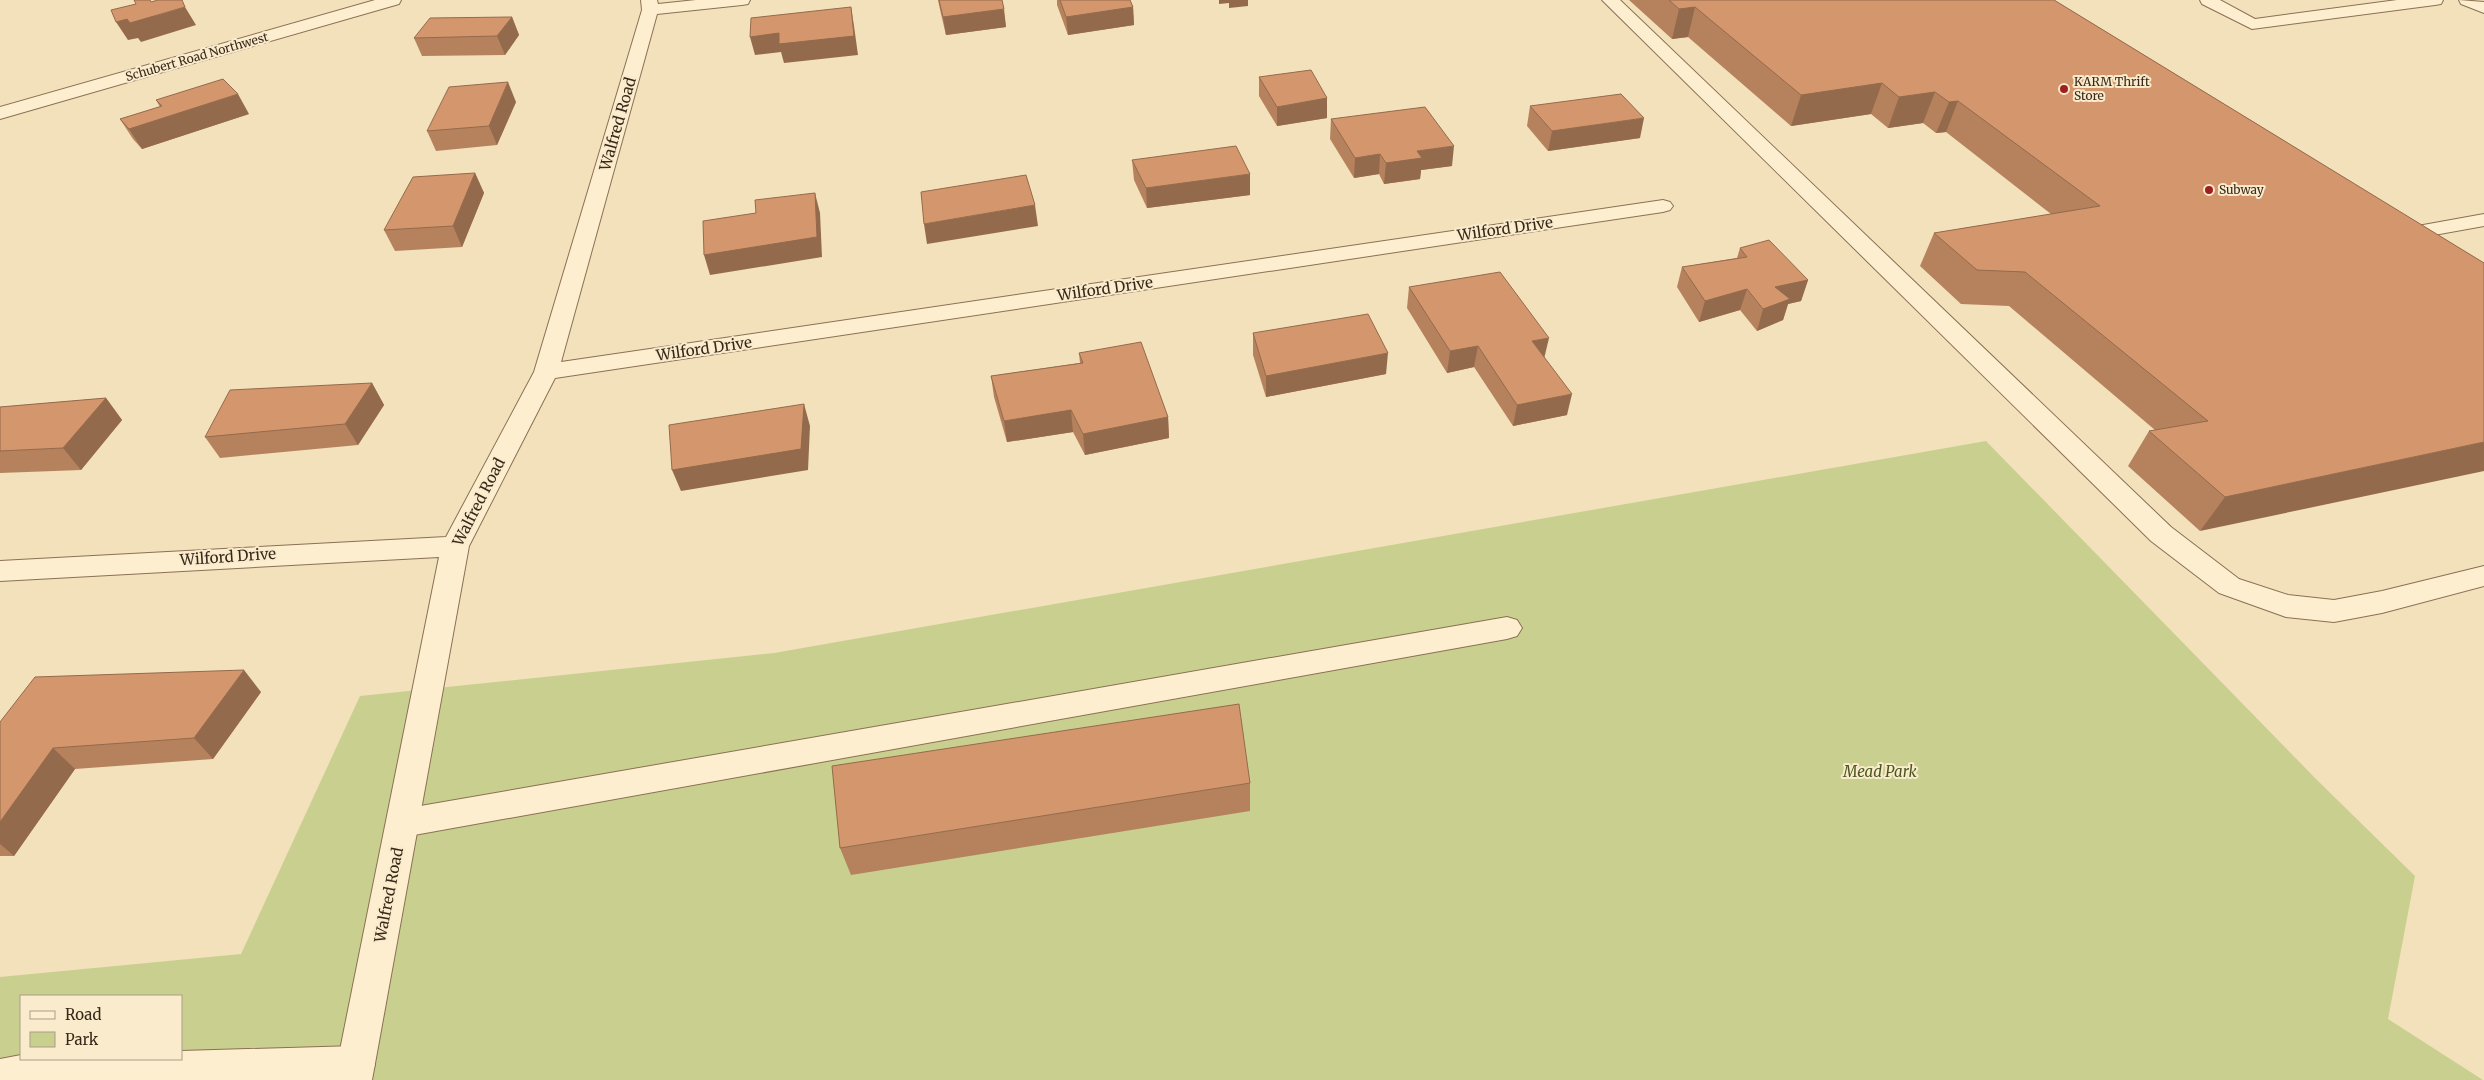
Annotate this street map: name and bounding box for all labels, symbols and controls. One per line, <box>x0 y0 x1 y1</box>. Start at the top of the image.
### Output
street label: Schubert Road Northwest <box>124 29 270 84</box>
place label: KARM Thrift Store <box>2074 74 2150 103</box>
street label: Walfred Road <box>595 75 640 174</box>
marker: KARM Thrift Store <box>2058 83 2070 95</box>
place label: Subway <box>2219 182 2264 197</box>
marker: Subway <box>2203 184 2215 196</box>
street label: Wilford Drive <box>1455 212 1554 245</box>
street label: Wilford Drive <box>1055 272 1154 305</box>
street label: Wilford Drive <box>654 332 753 365</box>
street label: Walfred Road <box>448 455 509 550</box>
street label: Wilford Drive <box>178 544 277 569</box>
park label: Mead Park <box>1842 762 1917 781</box>
street label: Walfred Road <box>370 846 407 945</box>
legend <box>20 995 182 1060</box>
text: Road <box>65 1005 101 1024</box>
text: Park <box>65 1030 99 1049</box>

